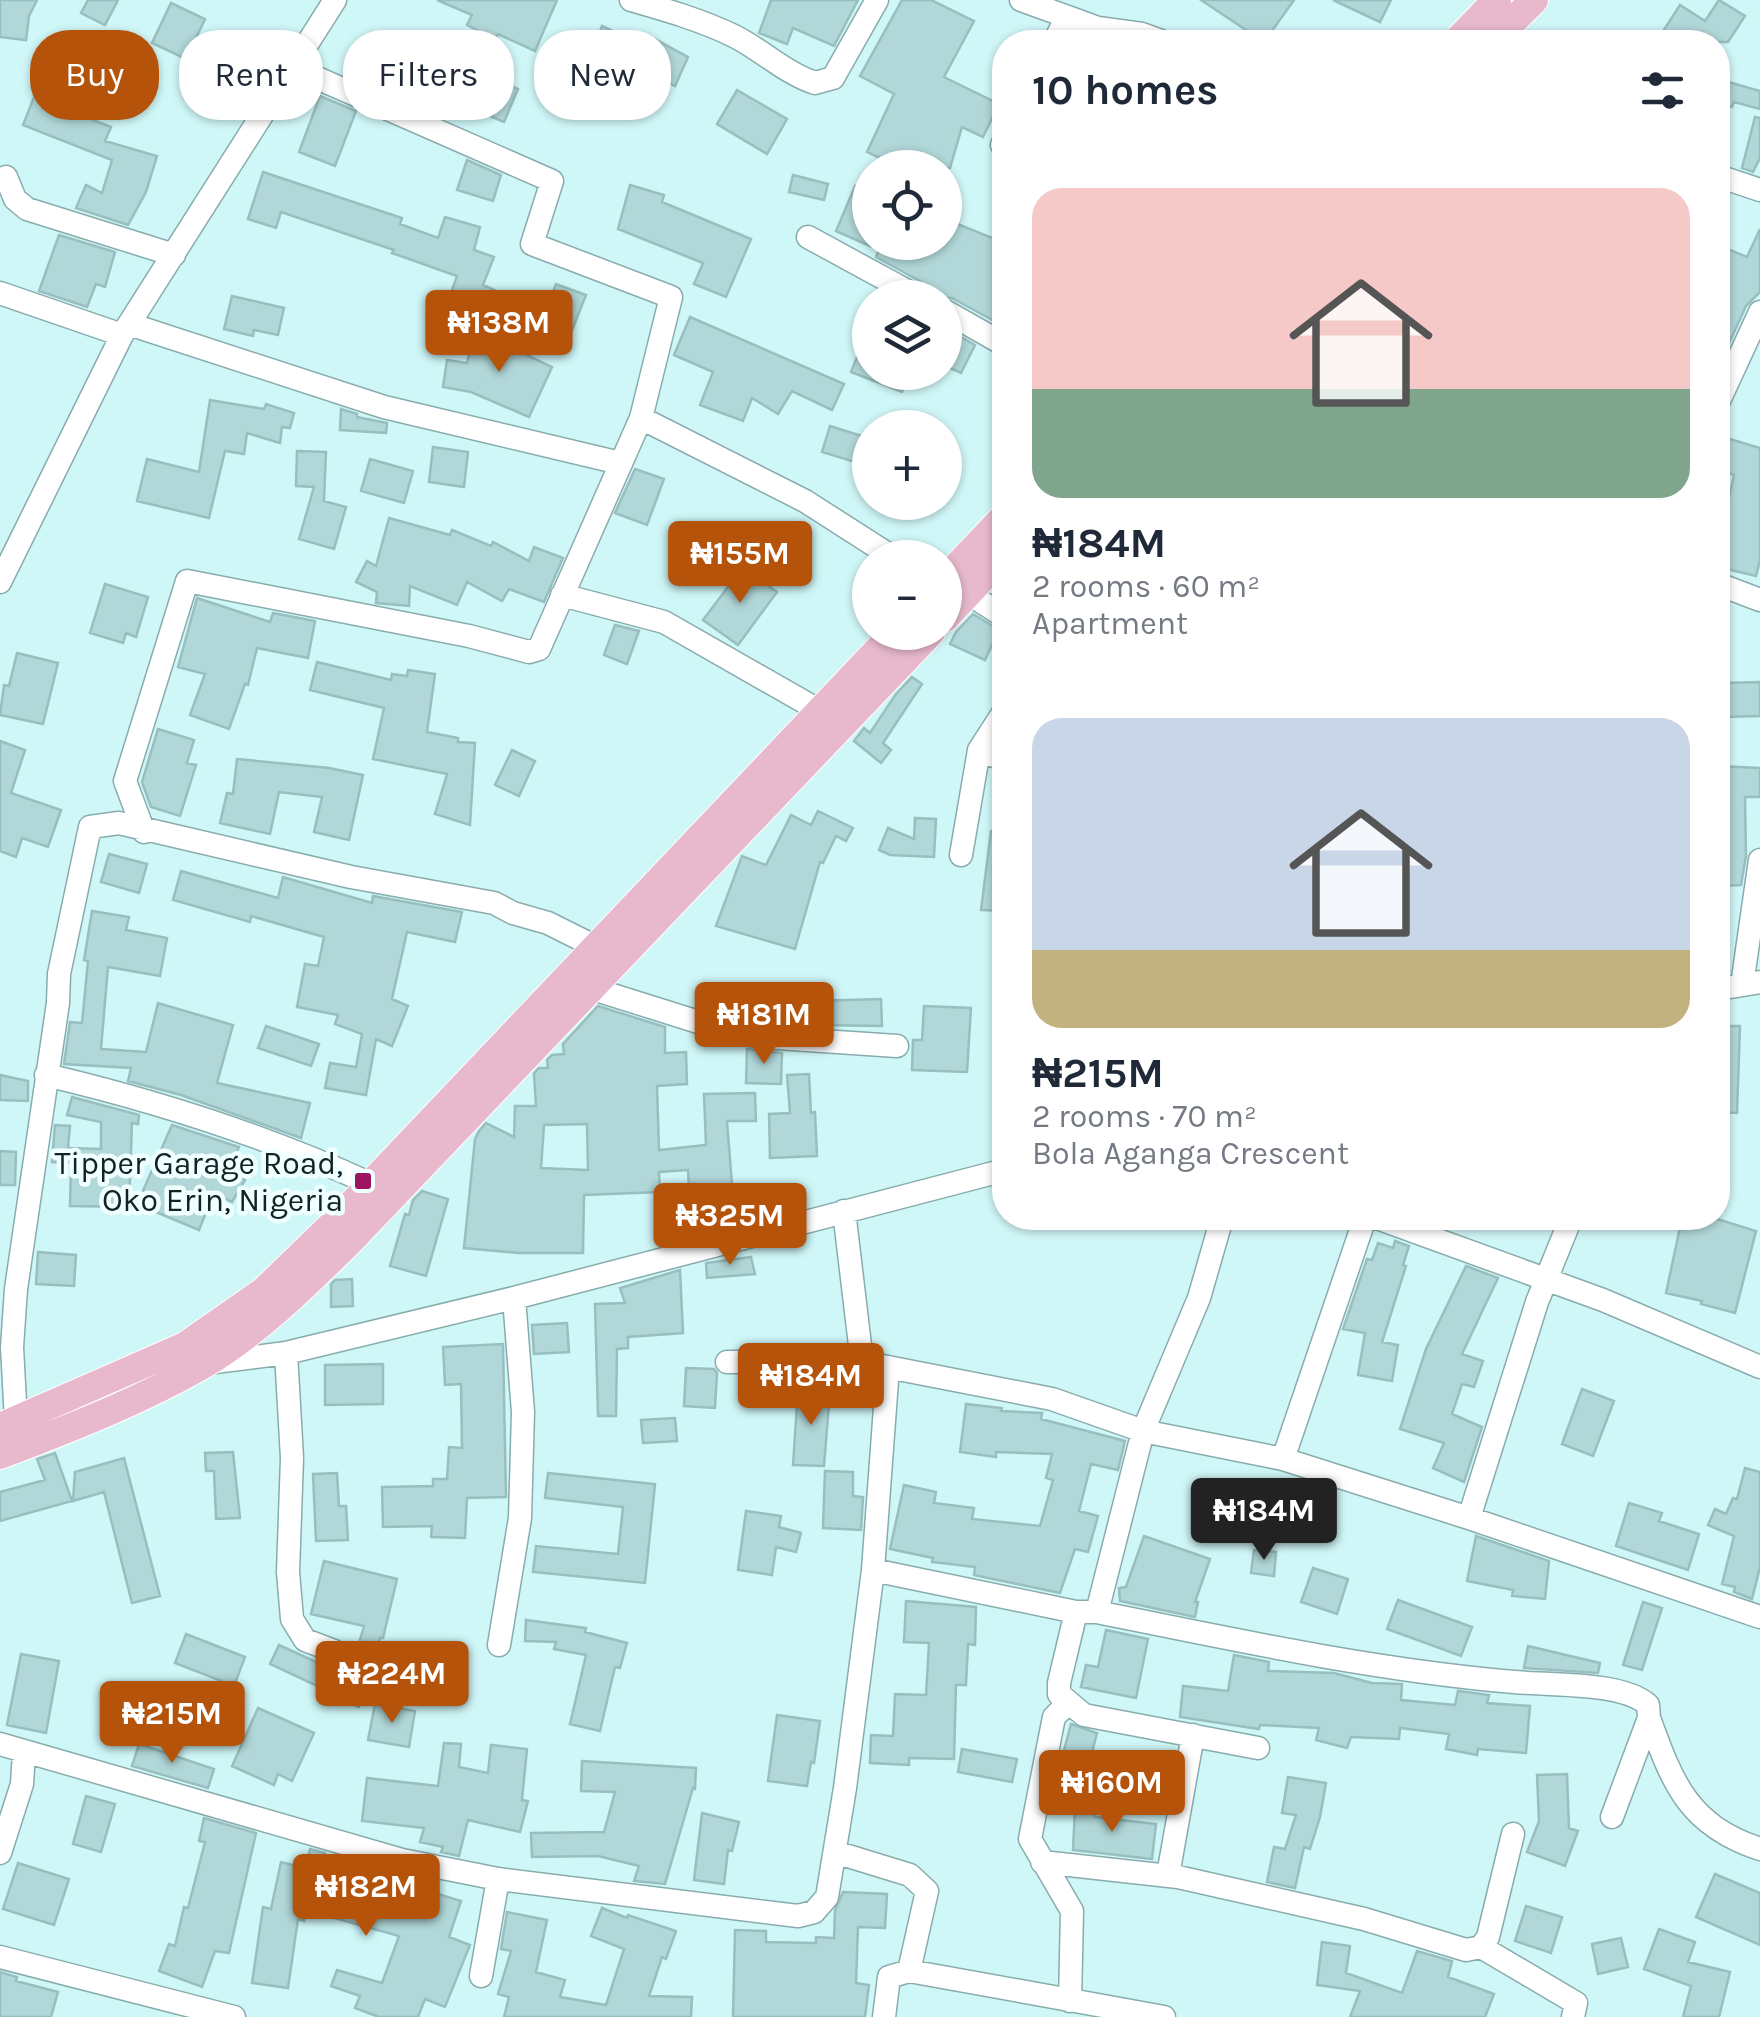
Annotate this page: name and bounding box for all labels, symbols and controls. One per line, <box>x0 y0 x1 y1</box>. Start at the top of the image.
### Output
chip: Buy <box>30 30 159 120</box>
chip: Rent <box>179 30 323 120</box>
chip: Filters <box>343 30 514 120</box>
chip: New <box>534 30 671 120</box>
icon: filters <box>1635 63 1690 118</box>
text: 10 homes <box>1032 65 1218 115</box>
map controls <box>852 150 962 650</box>
button: locate <box>852 150 962 260</box>
icon: home <box>1271 253 1451 433</box>
button: layers <box>852 280 962 390</box>
pin: ₦138M <box>429 290 569 375</box>
text: ₦138M <box>447 304 551 341</box>
button: + <box>852 410 962 520</box>
text: ₦184M <box>1032 518 1166 568</box>
pin: ₦155M <box>670 521 810 606</box>
text: ₦155M <box>690 535 790 572</box>
button: − <box>852 540 962 650</box>
text: 2 rooms · 60 m² <box>1032 568 1260 605</box>
text: Apartment <box>1032 605 1188 642</box>
icon: home <box>1271 783 1451 963</box>
pin: ₦181M <box>694 982 834 1067</box>
text: ₦181M <box>717 996 811 1033</box>
text: ₦215M <box>1032 1048 1164 1098</box>
text: 2 rooms · 70 m² <box>1032 1098 1257 1135</box>
text: Bola Aganga Crescent <box>1032 1135 1349 1172</box>
place label: Tipper Garage Road, Oko Erin, Nigeria <box>55 1145 343 1219</box>
marker: Tipper Garage Road, Oko Erin, Nigeria <box>352 1170 374 1192</box>
pin: ₦325M <box>660 1183 800 1268</box>
text: ₦325M <box>676 1197 784 1234</box>
pin: ₦184M <box>741 1343 881 1428</box>
text: ₦184M <box>760 1357 862 1394</box>
pin: ₦184M <box>1194 1478 1334 1563</box>
text: ₦184M <box>1213 1492 1315 1529</box>
pin: ₦224M <box>322 1641 462 1726</box>
text: ₦224M <box>338 1655 446 1692</box>
pin: ₦215M <box>102 1681 242 1766</box>
text: ₦215M <box>122 1695 222 1732</box>
pin: ₦160M <box>1042 1750 1182 1835</box>
text: ₦160M <box>1061 1764 1163 1801</box>
pin: ₦182M <box>296 1854 436 1939</box>
text: ₦182M <box>315 1868 417 1905</box>

